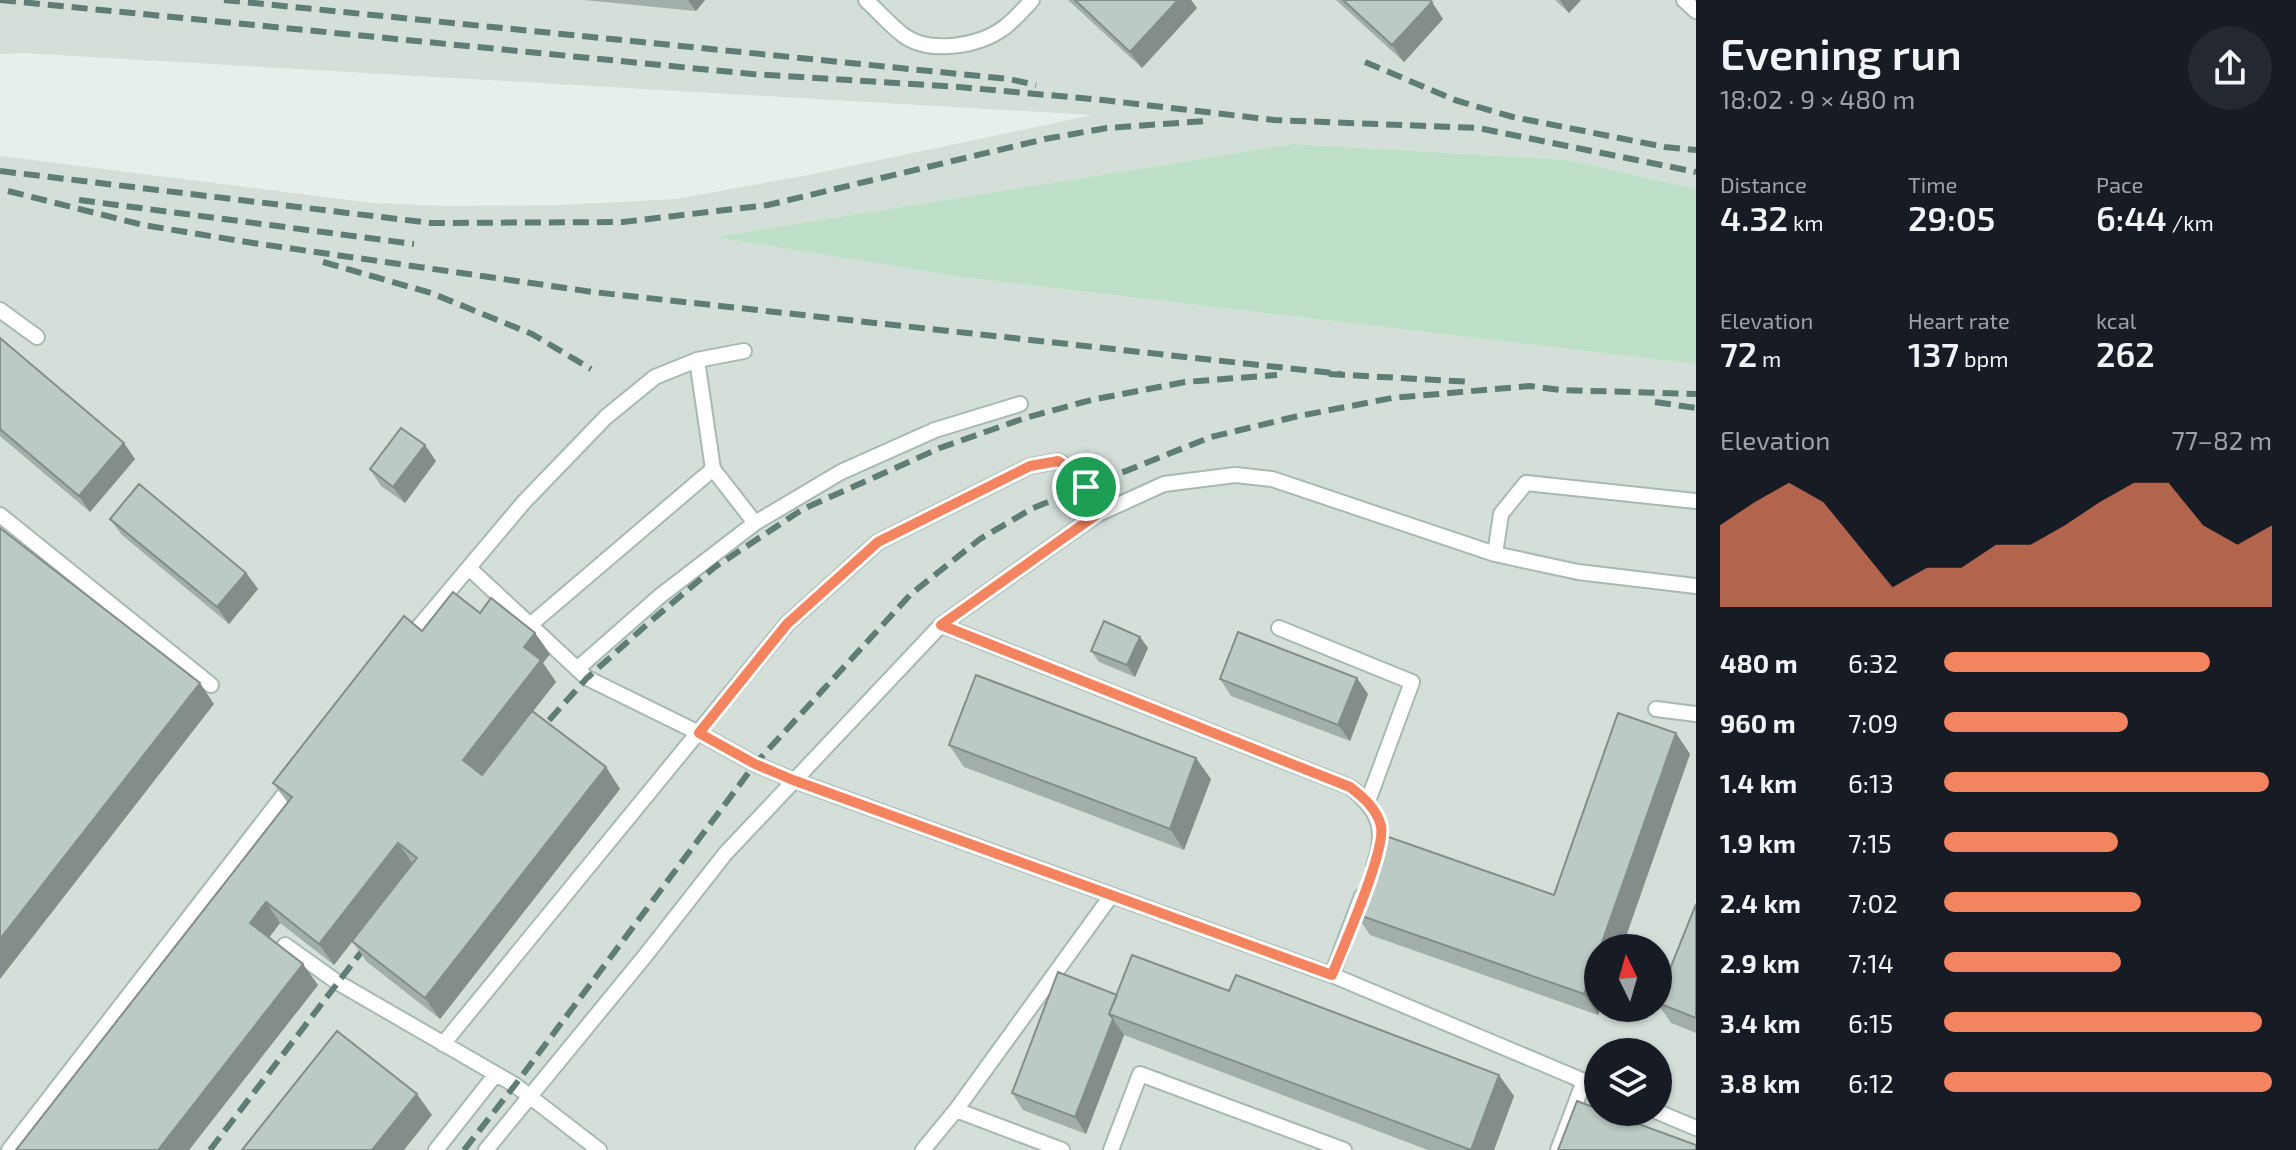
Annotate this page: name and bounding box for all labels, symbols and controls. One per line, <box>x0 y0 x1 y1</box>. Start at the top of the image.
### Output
text: Evening run <box>1720 26 1962 79</box>
button: share <box>2188 26 2272 110</box>
text: 18:02 · 9 × 480 m <box>1720 83 1915 114</box>
text: Distance <box>1720 171 1807 197</box>
text: Time <box>1908 171 1957 197</box>
text: Pace <box>2096 171 2143 197</box>
text: 4.32 <box>1720 197 1788 238</box>
text: 29:05 <box>1908 197 1995 238</box>
text: 6:44 <box>2096 197 2167 238</box>
text: km <box>1788 209 1823 235</box>
text: /km <box>2167 209 2214 235</box>
text: Elevation <box>1720 307 1813 333</box>
text: Heart rate <box>1908 307 2010 333</box>
text: kcal <box>2096 307 2136 333</box>
text: 72 <box>1720 333 1757 374</box>
text: 137 <box>1908 333 1959 374</box>
text: 262 <box>2096 333 2155 374</box>
text: m <box>1757 345 1781 371</box>
text: bpm <box>1959 345 2009 371</box>
text: Elevation <box>1720 424 1830 455</box>
text: 77–82 m <box>2172 424 2272 455</box>
pin <box>1052 453 1120 521</box>
icon: arrive <box>1064 465 1108 509</box>
text: 480 m <box>1720 647 1798 678</box>
text: 6:32 <box>1848 647 1898 678</box>
text: 960 m <box>1720 707 1796 738</box>
text: 7:09 <box>1848 707 1898 738</box>
text: 1.4 km <box>1720 767 1797 798</box>
text: 6:13 <box>1848 767 1894 798</box>
text: 1.9 km <box>1720 827 1796 858</box>
text: 7:15 <box>1848 827 1892 858</box>
text: 2.4 km <box>1720 887 1801 918</box>
text: 7:02 <box>1848 887 1898 918</box>
north arrow <box>1584 934 1672 1022</box>
map controls <box>1584 934 1672 1126</box>
text: 2.9 km <box>1720 947 1800 978</box>
text: 7:14 <box>1848 947 1894 978</box>
text: 3.4 km <box>1720 1007 1801 1038</box>
text: 6:15 <box>1848 1007 1893 1038</box>
button: layers <box>1584 1038 1672 1126</box>
text: 3.8 km <box>1720 1067 1800 1098</box>
text: 6:12 <box>1848 1067 1894 1098</box>

